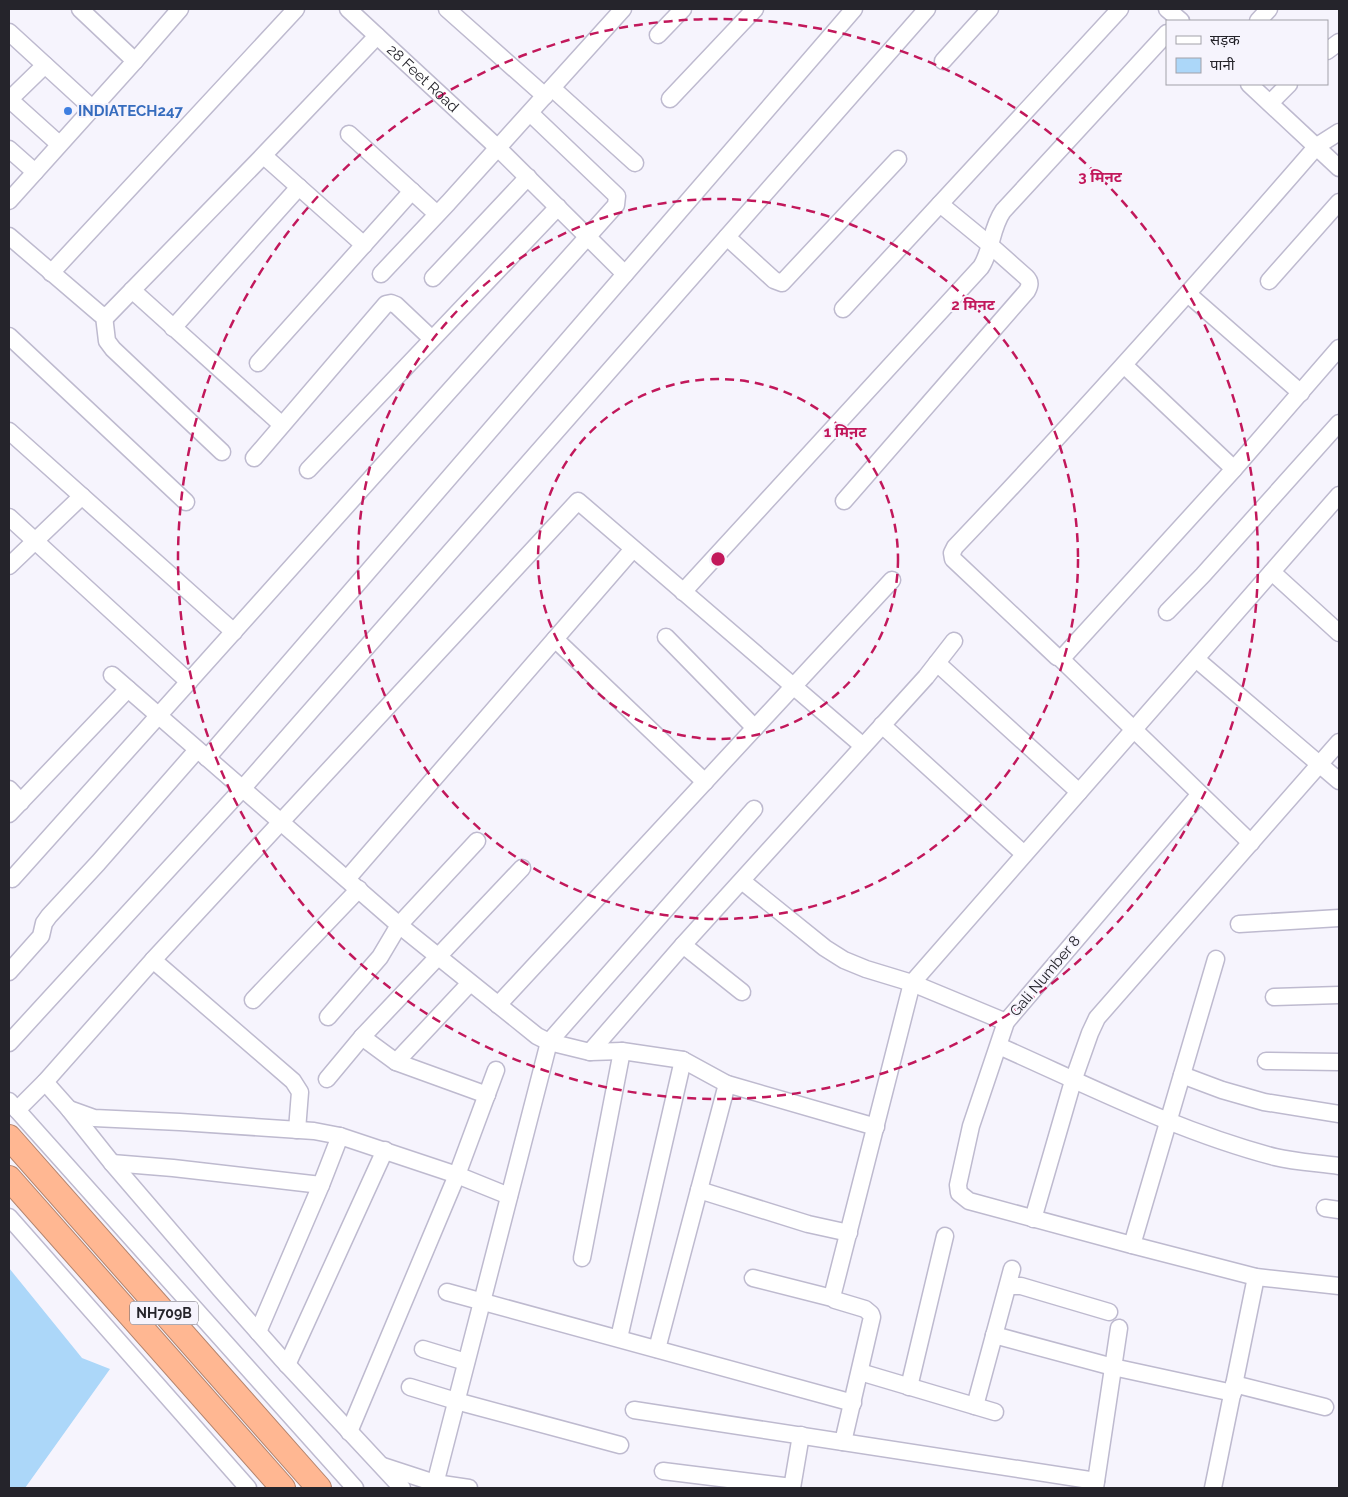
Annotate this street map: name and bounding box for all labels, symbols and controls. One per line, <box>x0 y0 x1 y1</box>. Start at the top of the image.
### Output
legend <box>1166 20 1328 85</box>
text: सड़क <box>1210 31 1240 49</box>
street label: 28 Feet Road <box>383 41 462 116</box>
text: पानी <box>1210 56 1236 74</box>
place label: INDIATECH247 <box>78 102 183 120</box>
marker: INDIATECH247 <box>62 105 74 117</box>
text: 3 मिनट <box>1078 168 1123 186</box>
text: 2 मिनट <box>951 296 996 314</box>
text: 1 मिनट <box>824 423 867 441</box>
centre of rings <box>709 550 727 568</box>
street label: Gali Number 8 <box>1006 932 1084 1020</box>
road number: NH709B <box>130 1302 198 1325</box>

